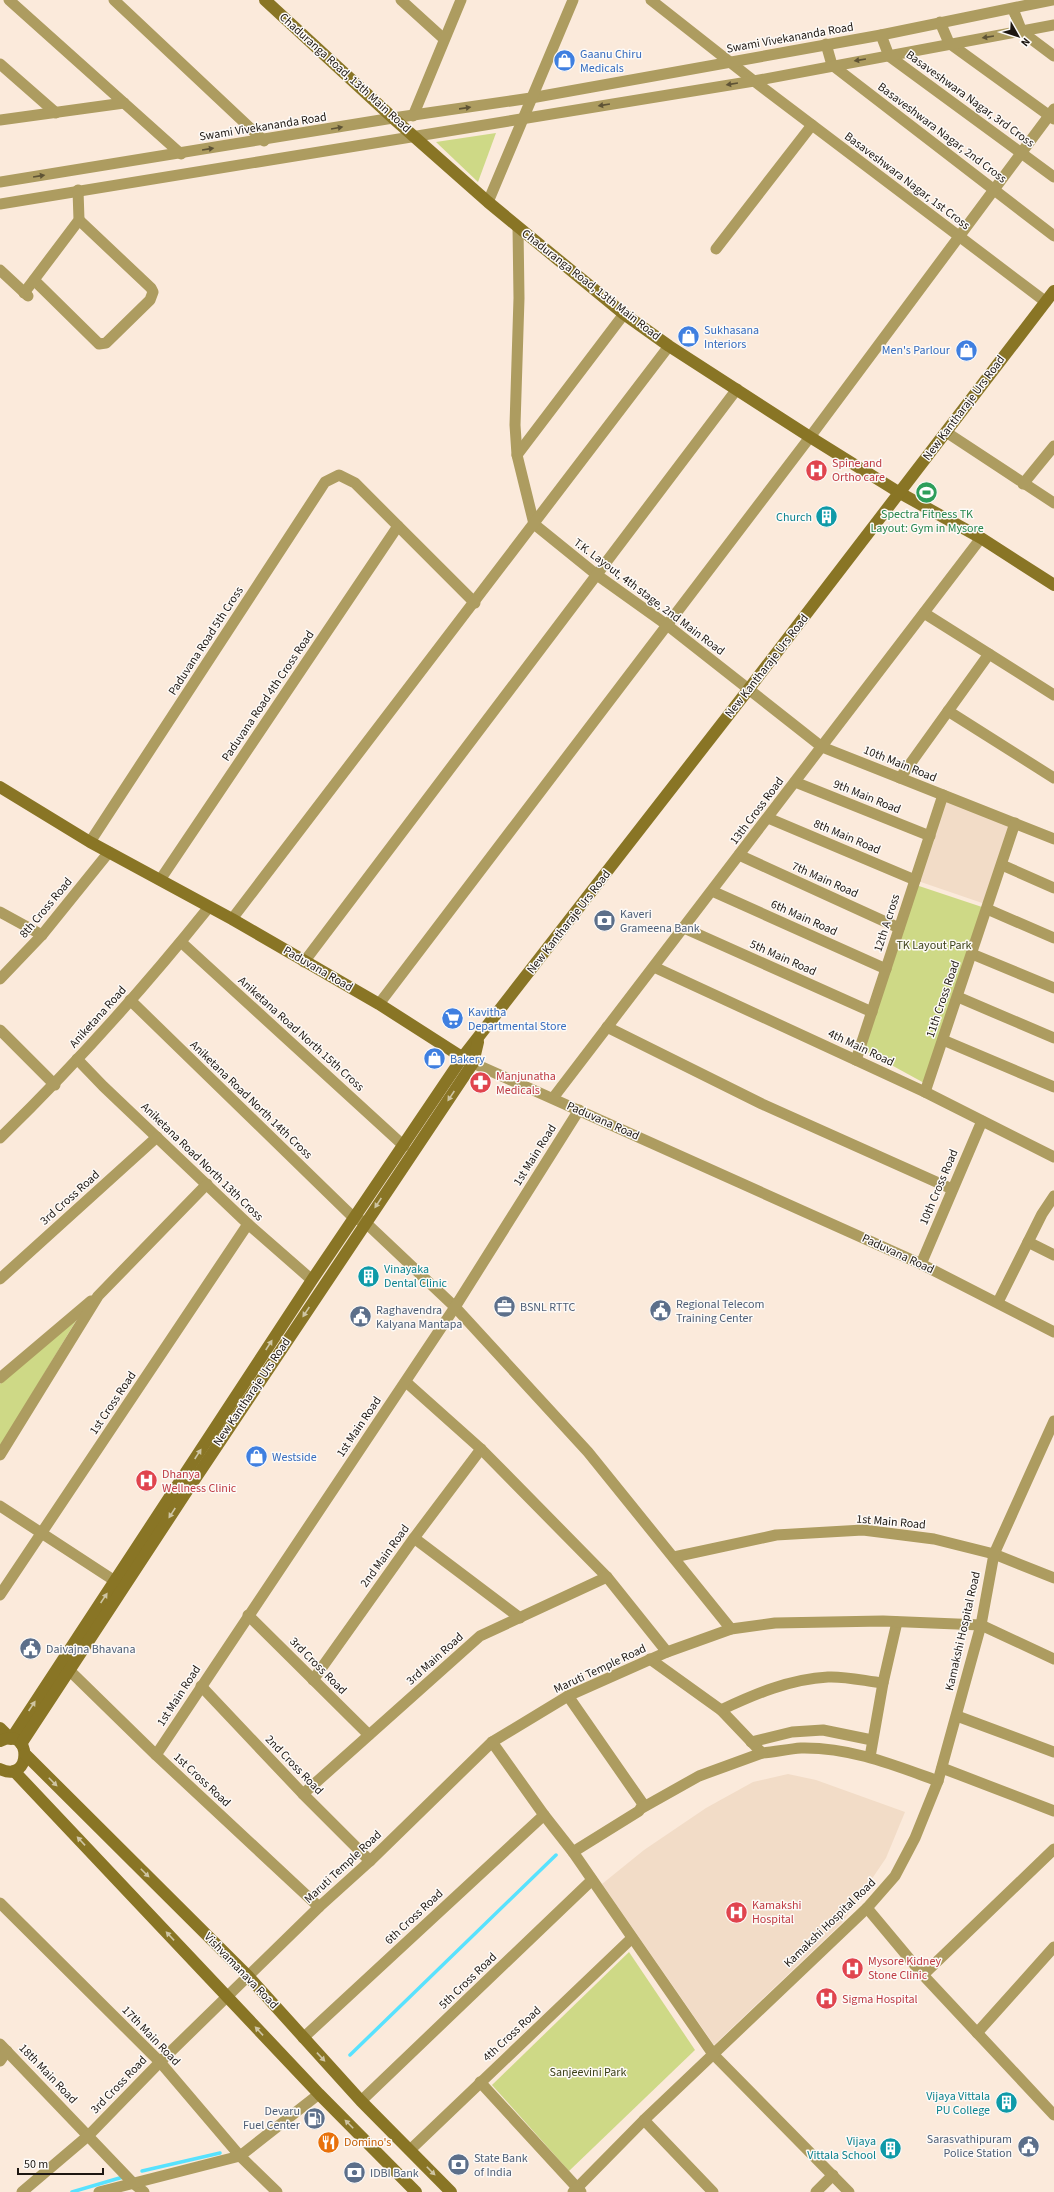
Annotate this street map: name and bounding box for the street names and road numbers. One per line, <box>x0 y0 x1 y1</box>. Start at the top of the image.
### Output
street label: Chaduranga Road, 13th Main Road <box>275 9 415 137</box>
street label: Swami Vivekananda Road <box>725 18 855 58</box>
street label: Basaveshwara Nagar, 3rd Cross <box>902 47 1038 151</box>
street label: Basaveshwara Nagar, 2nd Cross <box>874 79 1010 187</box>
street label: Swami Vivekananda Road <box>198 109 328 145</box>
street label: Basaveshwara Nagar, 1st Cross <box>841 128 973 234</box>
street label: Chaduranga Road, 13th Main Road <box>518 225 664 345</box>
street label: New Kantharaje Urs Road <box>919 352 1009 464</box>
street label: T.K. Layout, 4th stage, 2nd Main Road <box>570 534 728 660</box>
street label: Paduvana Road 5th Cross <box>164 583 248 699</box>
street label: New Kantharaje Urs Road <box>721 611 813 721</box>
street label: Paduvana Road 4th Cross Road <box>218 627 318 765</box>
street label: 10th Main Road <box>861 742 939 786</box>
street label: 13th Cross Road <box>726 774 788 848</box>
street label: 9th Main Road <box>831 776 903 818</box>
street label: 8th Main Road <box>811 815 883 859</box>
street label: 7th Main Road <box>789 858 861 902</box>
street label: New Kantharaje Urs Road <box>523 867 615 977</box>
street label: 8th Cross Road <box>16 874 76 942</box>
street label: 12th A cross <box>870 892 904 954</box>
street label: 6th Main Road <box>768 896 840 940</box>
street label: 5th Main Road <box>747 936 819 980</box>
street label: Paduvana Road <box>280 942 356 996</box>
street label: 11th Cross Road <box>922 958 964 1040</box>
street label: Aniketana Road North 15th Cross <box>234 973 368 1095</box>
street label: Aniketana Road <box>66 982 130 1052</box>
street label: 4th Main Road <box>825 1025 897 1071</box>
street label: Aniketana Road North 14th Cross <box>186 1037 316 1163</box>
street label: Paduvana Road <box>564 1097 642 1145</box>
street label: Aniketana Road North 13th Cross <box>137 1099 267 1225</box>
street label: 1st Main Road <box>509 1121 561 1189</box>
street label: 10th Cross Road <box>915 1147 963 1227</box>
street label: 3rd Cross Road <box>37 1167 103 1229</box>
street label: Paduvana Road <box>859 1230 937 1278</box>
street label: New Kantharaje Urs Road <box>209 1334 295 1450</box>
street label: 1st Cross Road <box>86 1368 140 1438</box>
street label: 1st Main Road <box>332 1393 386 1461</box>
street label: 1st Main Road <box>856 1510 926 1534</box>
street label: 2nd Main Road <box>356 1521 414 1591</box>
street label: Kamakshi Hospital Road <box>941 1570 985 1692</box>
street label: 3rd Main Road <box>403 1629 467 1689</box>
street label: 3rd Cross Road <box>286 1634 350 1698</box>
street label: Maruti Temple Road <box>551 1640 649 1698</box>
street label: 1st Main Road <box>153 1662 205 1730</box>
street label: 2nd Cross Road <box>261 1731 327 1799</box>
street label: 1st Cross Road <box>170 1749 234 1811</box>
street label: Maruti Temple Road <box>301 1827 385 1907</box>
street label: Kamakshi Hospital Road <box>780 1875 880 1971</box>
street label: 6th Cross Road <box>381 1885 447 1949</box>
street label: Vishvamanava Road <box>200 1929 282 2013</box>
street label: 5th Cross Road <box>435 1949 501 2013</box>
street label: 17th Main Road <box>118 2002 184 2070</box>
street label: 4th Cross Road <box>479 2002 545 2066</box>
street label: 18th Main Road <box>15 2040 81 2108</box>
street label: 3rd Cross Road <box>87 2052 151 2118</box>

